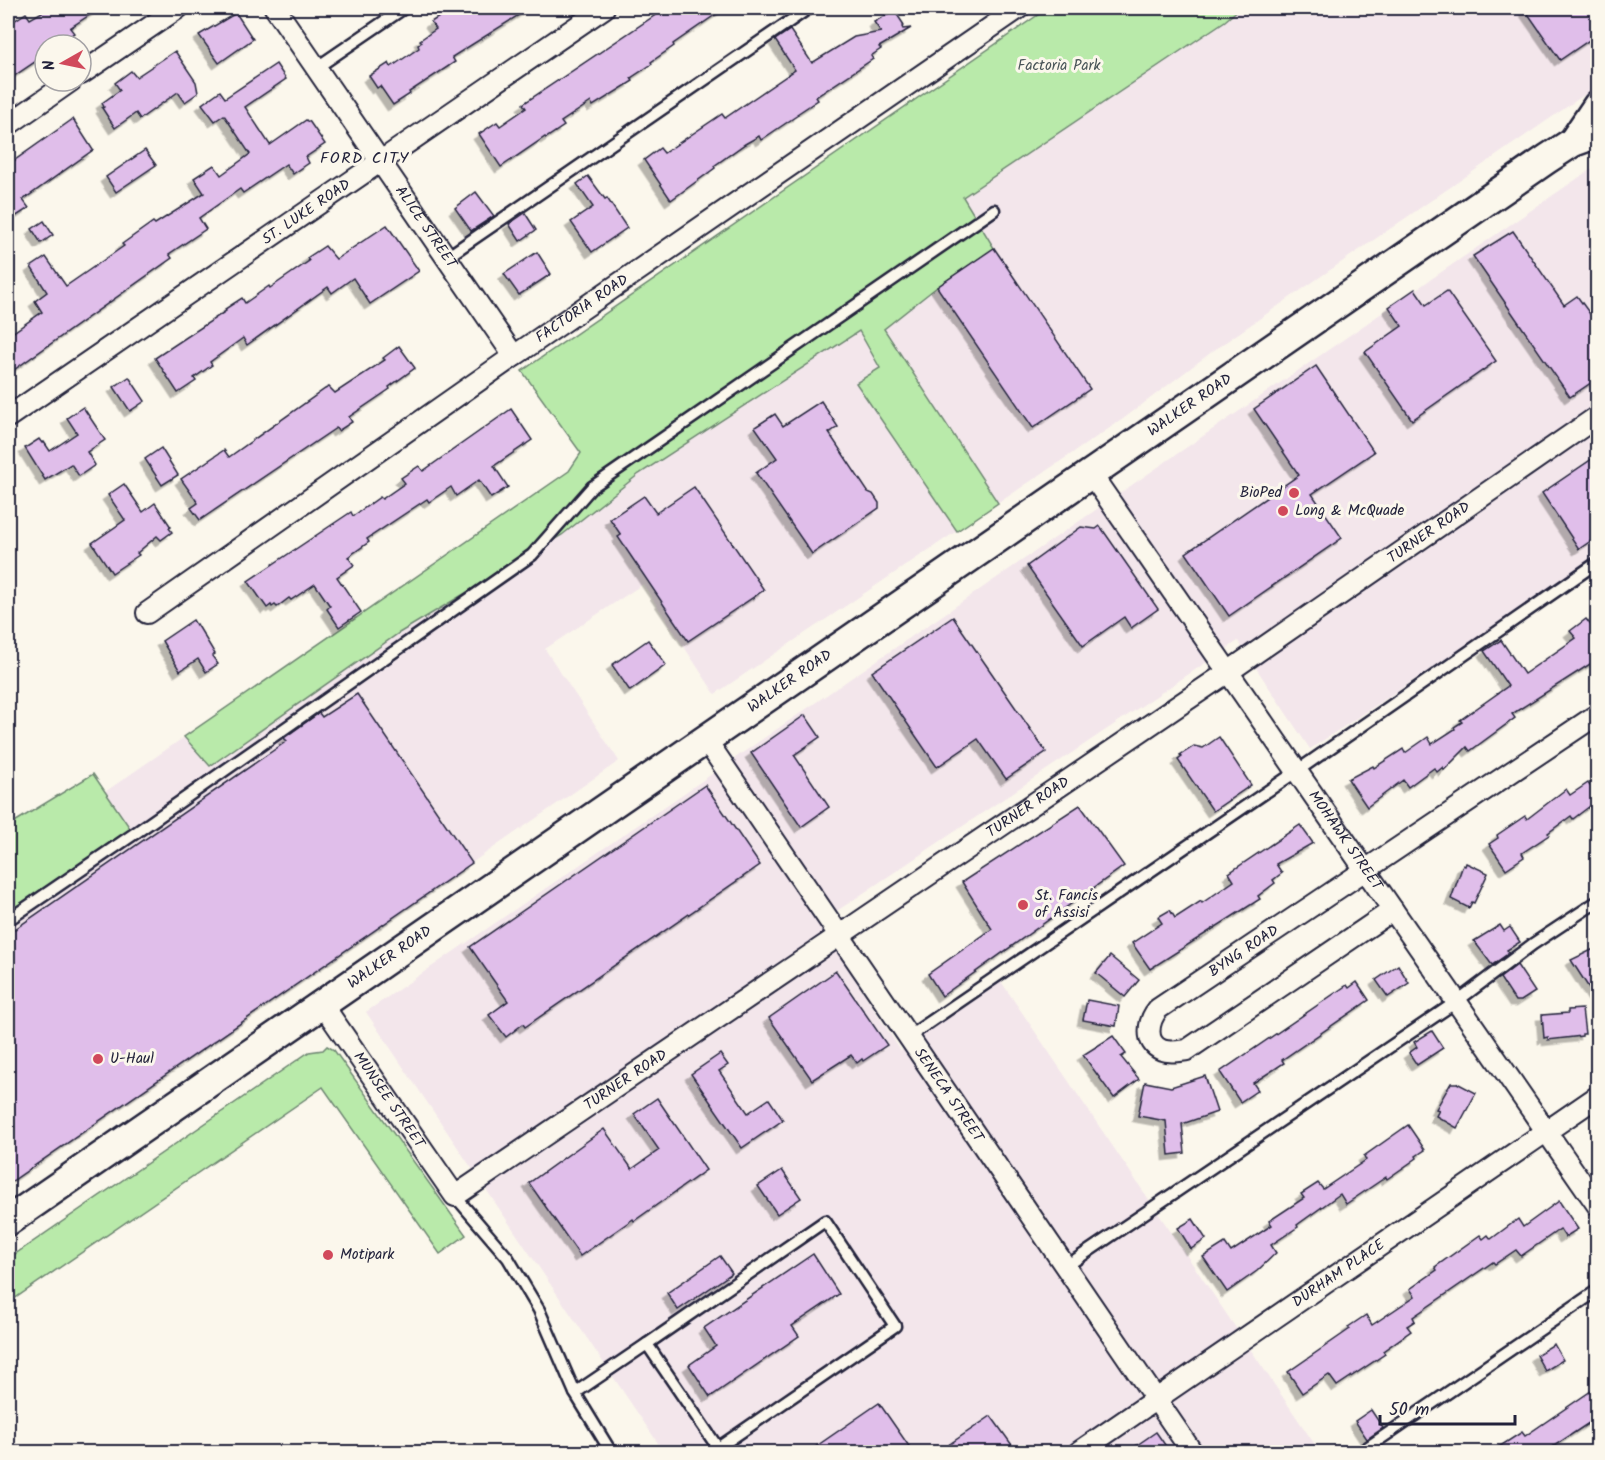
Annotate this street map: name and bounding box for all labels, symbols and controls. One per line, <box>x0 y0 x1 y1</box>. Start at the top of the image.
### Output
north arrow <box>33 33 93 93</box>
park label: Factoria Park <box>1018 54 1101 78</box>
text: N <box>37 58 63 72</box>
district label: FORD CITY <box>320 146 410 171</box>
street label: ST. LUKE ROAD <box>257 173 356 251</box>
street label: ALICE STREET <box>388 181 464 275</box>
street label: FACTORIA ROAD <box>531 268 634 350</box>
street label: WALKER ROAD <box>1143 367 1237 443</box>
place label: BioPed <box>1240 481 1283 505</box>
marker: BioPed <box>1287 486 1301 500</box>
street label: TURNER ROAD <box>1383 495 1476 570</box>
place label: Long & McQuade <box>1295 499 1405 523</box>
marker: Long & McQuade <box>1276 504 1290 518</box>
street label: WALKER ROAD <box>743 643 837 719</box>
street label: TURNER ROAD <box>982 770 1075 844</box>
street label: MOHAWK STREET <box>1302 786 1389 897</box>
place label: St. Fancis of Assisi <box>1035 884 1098 925</box>
marker: St. Fancis of Assisi <box>1016 898 1030 912</box>
street label: BYNG ROAD <box>1204 919 1284 984</box>
street label: WALKER ROAD <box>343 920 437 995</box>
street label: TURNER ROAD <box>579 1043 673 1117</box>
street label: SENECA STREET <box>907 1043 991 1149</box>
place label: U-Haul <box>110 1047 154 1071</box>
street label: MUNSEE STREET <box>347 1047 432 1155</box>
marker: U-Haul <box>91 1052 105 1066</box>
street label: DURHAM PLACE <box>1288 1233 1391 1314</box>
place label: Motipark <box>340 1243 395 1267</box>
marker: Motipark <box>321 1248 335 1262</box>
scale bar <box>1380 1388 1515 1426</box>
text: 50 m <box>1389 1396 1429 1425</box>

